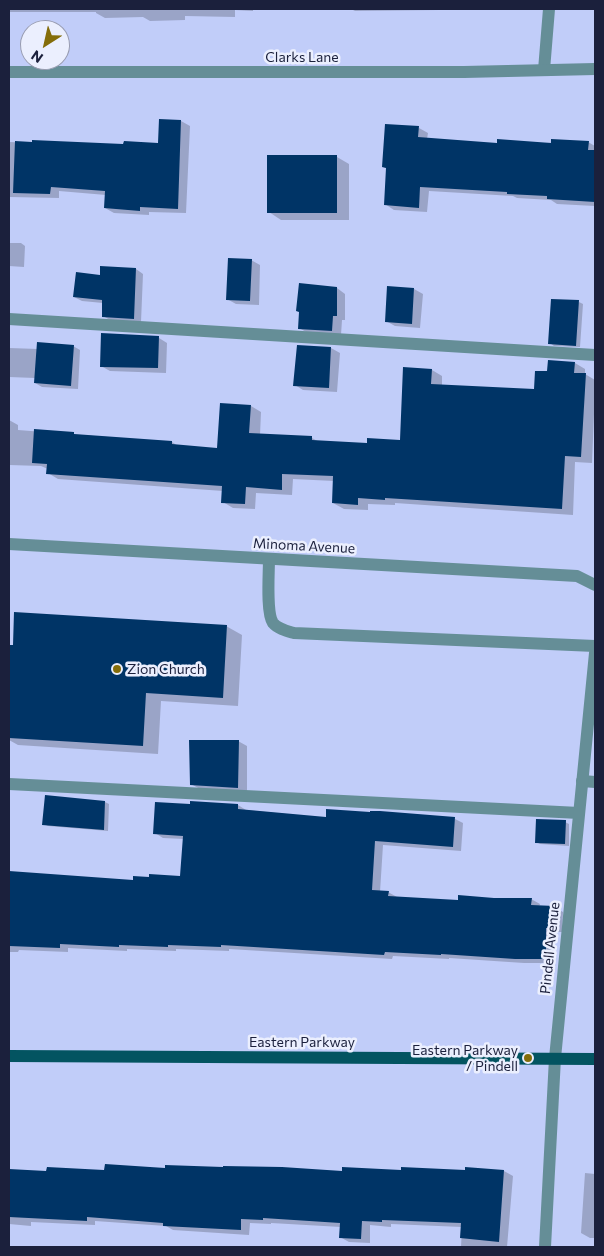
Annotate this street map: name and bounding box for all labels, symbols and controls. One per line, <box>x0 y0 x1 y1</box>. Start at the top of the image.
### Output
north arrow <box>20 20 70 70</box>
text: N <box>28 47 46 67</box>
street label: Clarks Lane <box>265 49 339 65</box>
street label: Minoma Avenue <box>252 535 356 557</box>
place label: Zion Church <box>127 661 205 677</box>
marker: Zion Church <box>111 663 123 675</box>
street label: Pindell Avenue <box>537 901 563 995</box>
street label: Eastern Parkway <box>249 1034 355 1050</box>
place label: Eastern Parkway / Pindell <box>412 1042 518 1074</box>
marker: Eastern Parkway / Pindell <box>522 1052 534 1064</box>

